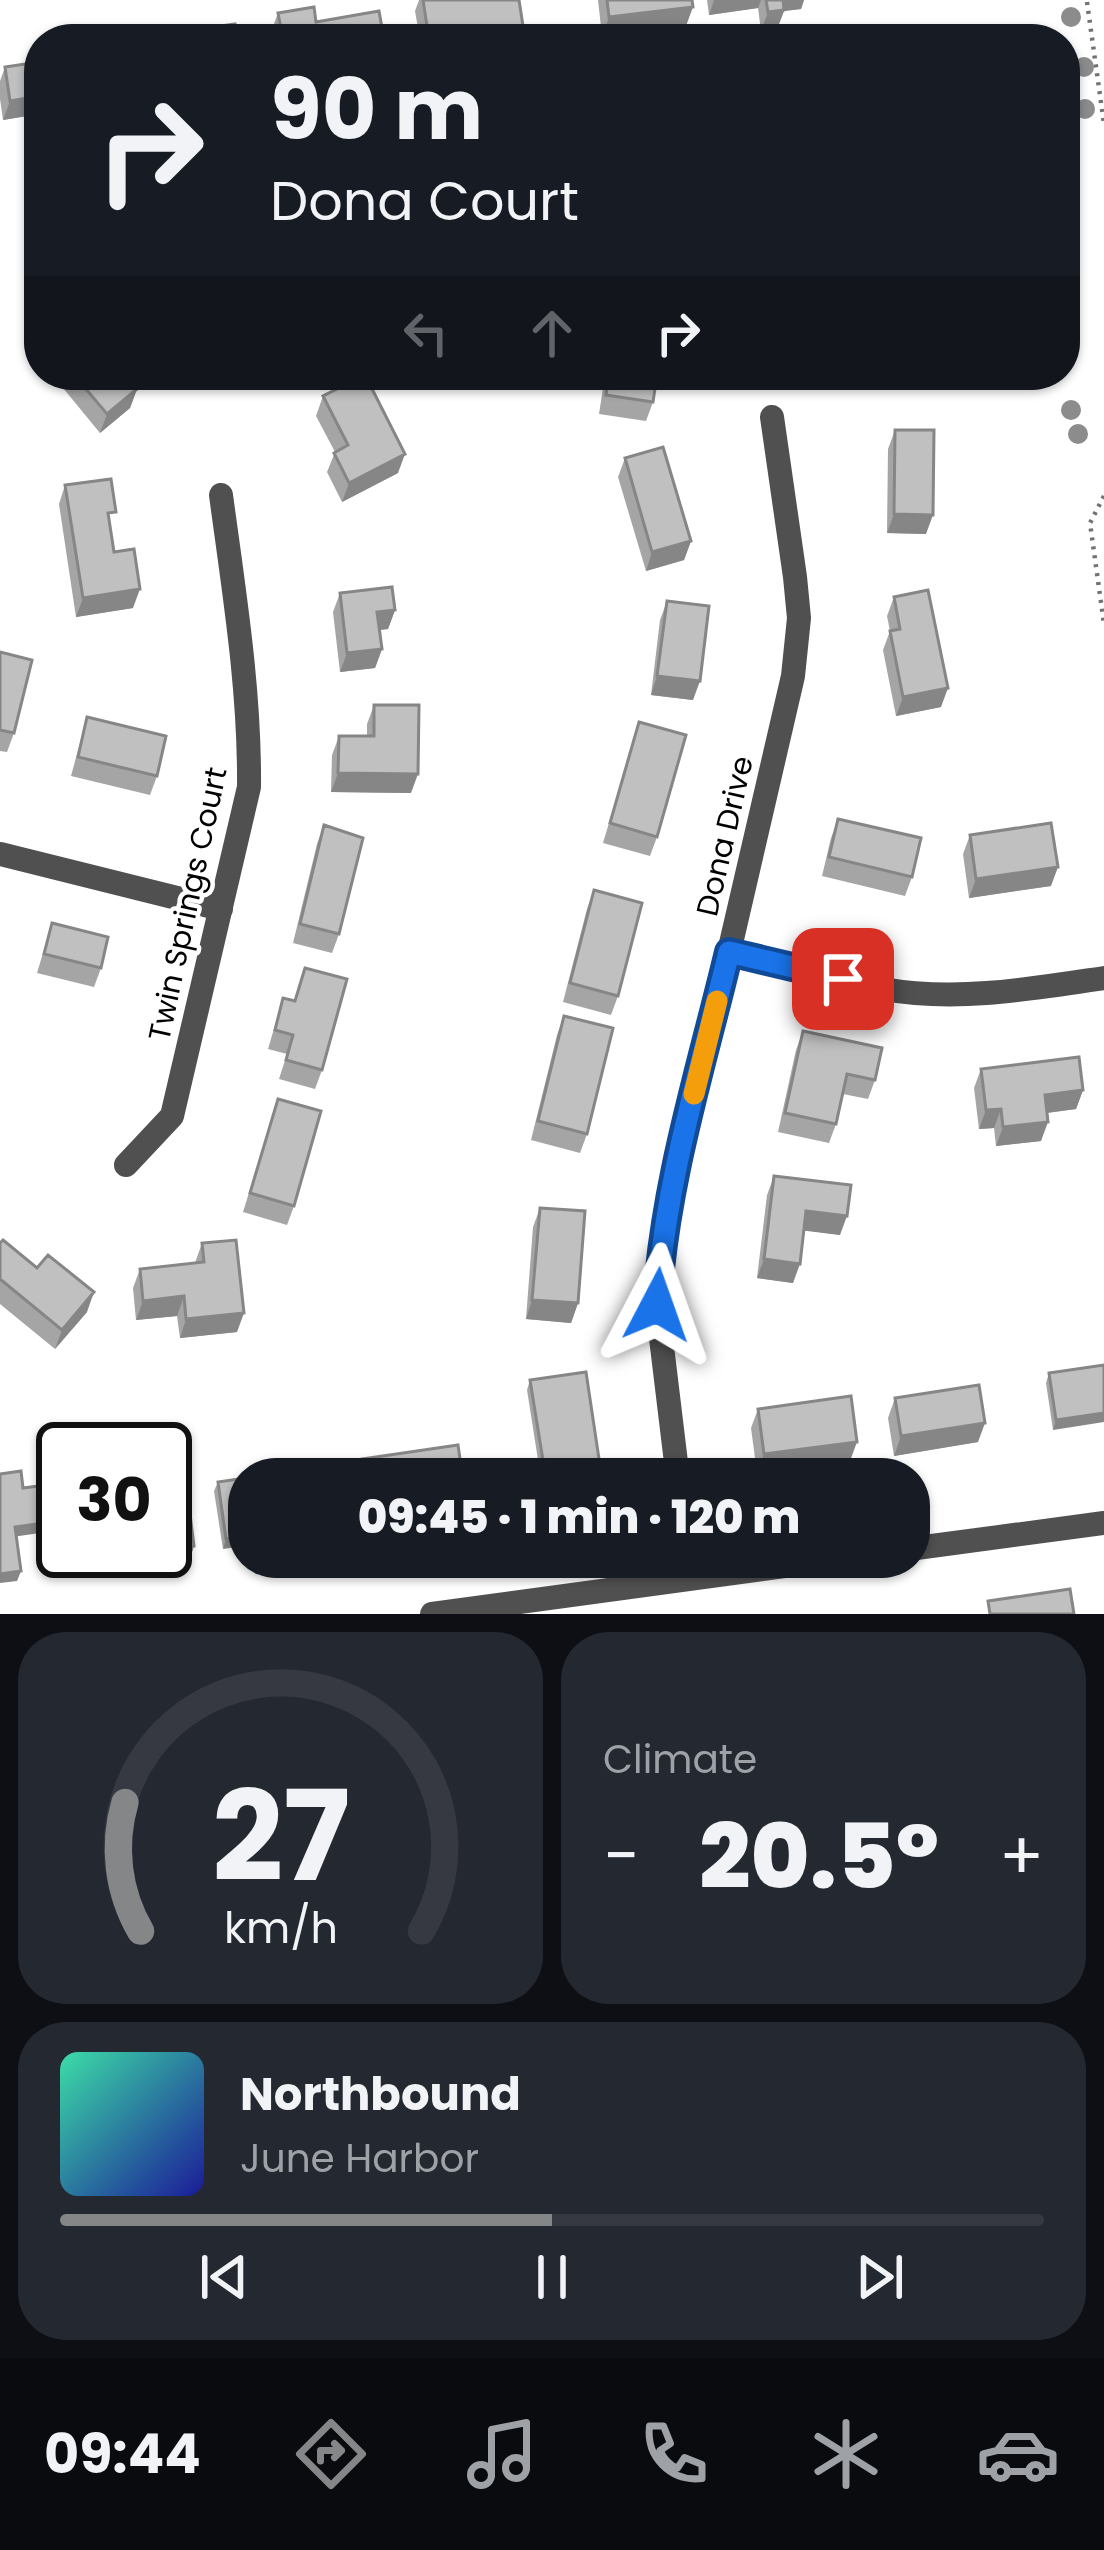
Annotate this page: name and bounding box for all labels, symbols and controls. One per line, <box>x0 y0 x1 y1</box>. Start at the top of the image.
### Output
text: 90 m <box>270 51 483 168</box>
icon: right <box>72 72 228 228</box>
text: Dona Court <box>270 163 579 239</box>
icon: left <box>393 300 459 366</box>
icon: ahead <box>519 300 585 366</box>
icon: right <box>645 300 711 366</box>
street label: Dona Drive <box>685 752 764 920</box>
street label: Twin Springs Court <box>138 763 238 1045</box>
pin <box>792 928 894 1030</box>
icon: arrive <box>810 946 876 1012</box>
position arrow <box>594 1242 720 1368</box>
speed limit sign: 30 <box>36 1422 192 1578</box>
text: 09:45 · 1 min · 120 m <box>358 1486 800 1549</box>
text: Climate <box>603 1732 757 1787</box>
text: 27 <box>211 1749 350 1924</box>
text: 20.5° <box>699 1793 939 1920</box>
text: − <box>603 1810 639 1902</box>
text: + <box>999 1810 1044 1902</box>
text: km/h <box>223 1898 338 1958</box>
text: Northbound <box>240 2063 521 2126</box>
text: June Harbor <box>240 2131 479 2186</box>
icon: previous <box>191 2244 257 2310</box>
icon: pause <box>519 2244 585 2310</box>
icon: next <box>847 2244 913 2310</box>
icon: directions <box>289 2412 373 2496</box>
icon: music <box>460 2412 544 2496</box>
icon: phone <box>632 2412 716 2496</box>
icon: climate <box>804 2412 888 2496</box>
icon: car <box>976 2412 1060 2496</box>
text: 09:44 <box>44 2416 201 2492</box>

